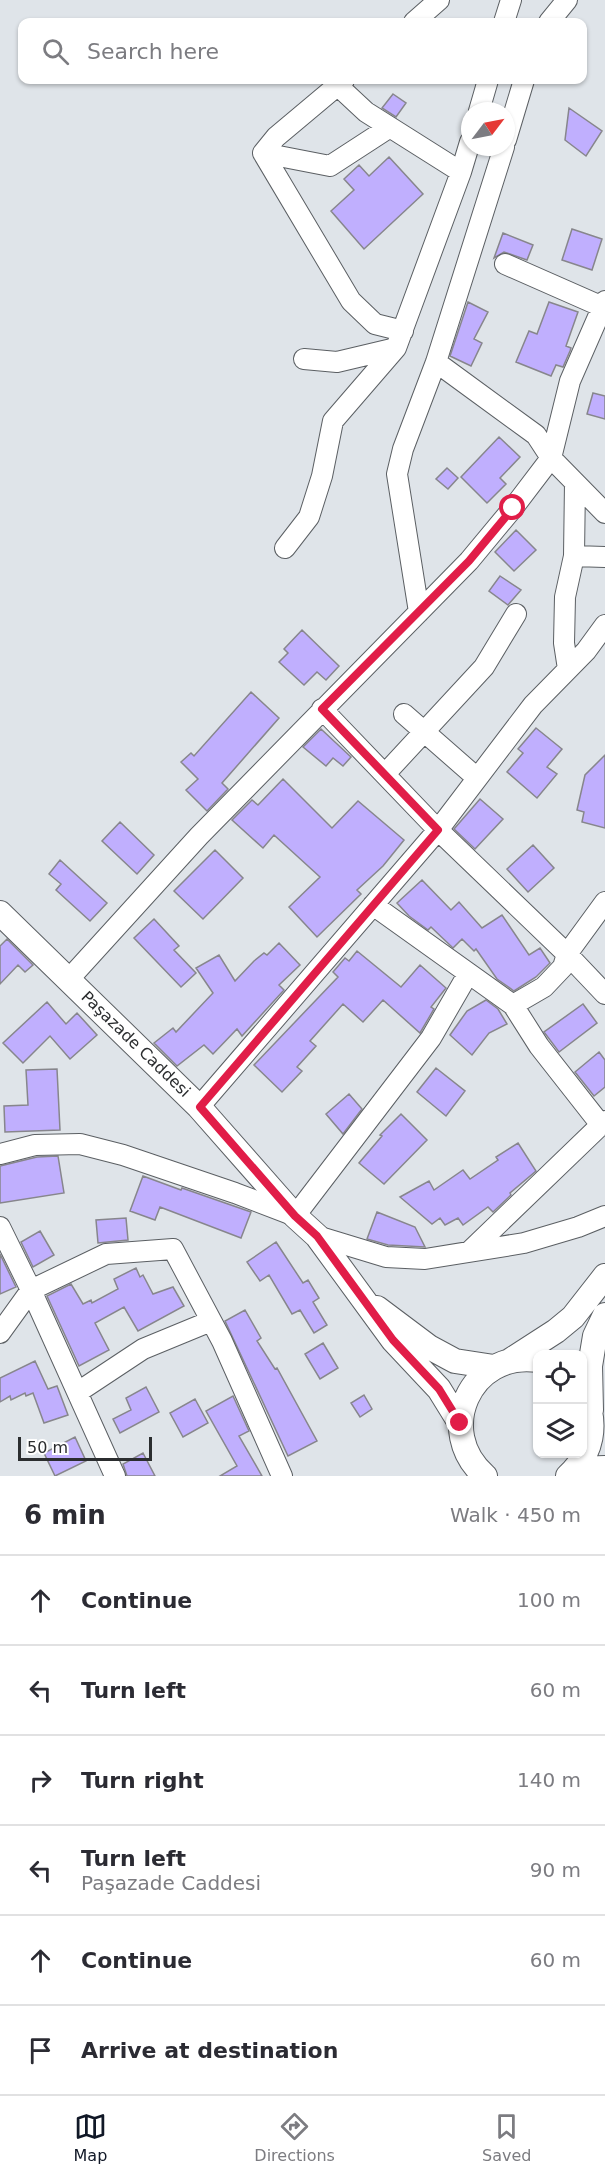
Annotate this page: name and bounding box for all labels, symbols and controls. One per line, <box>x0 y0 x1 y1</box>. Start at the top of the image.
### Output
search box <box>18 18 587 84</box>
icon: search <box>39 35 72 68</box>
text: Search here <box>87 39 219 64</box>
north arrow <box>461 102 515 156</box>
route start <box>499 494 525 520</box>
street label: Paşazade Caddesi <box>78 987 194 1101</box>
map controls <box>533 1350 587 1458</box>
button: locate <box>533 1350 587 1404</box>
button: layers <box>533 1404 587 1458</box>
route end <box>446 1409 472 1435</box>
scale bar <box>18 1434 152 1462</box>
text: 50 m <box>27 1438 68 1457</box>
text: 6 min <box>24 1500 106 1530</box>
text: Walk · 450 m <box>450 1503 581 1527</box>
icon: ahead <box>24 1584 57 1617</box>
text: Continue <box>81 1588 192 1613</box>
text: 100 m <box>517 1588 581 1612</box>
icon: left <box>24 1674 57 1707</box>
text: Turn left <box>81 1678 186 1703</box>
text: 60 m <box>530 1678 581 1702</box>
icon: right <box>24 1764 57 1797</box>
text: Turn right <box>81 1768 204 1793</box>
text: 140 m <box>517 1768 581 1792</box>
text: Turn left <box>81 1846 186 1871</box>
icon: left <box>24 1854 57 1887</box>
text: 90 m <box>530 1858 581 1882</box>
text: Paşazade Caddesi <box>81 1871 261 1895</box>
icon: ahead <box>24 1944 57 1977</box>
text: Continue <box>81 1948 192 1973</box>
text: 60 m <box>530 1948 581 1972</box>
icon: arrive <box>24 2034 57 2067</box>
text: Arrive at destination <box>81 2038 338 2063</box>
tab: Map <box>74 2110 107 2165</box>
tab: Directions <box>254 2110 335 2165</box>
tab: Saved <box>482 2110 531 2165</box>

